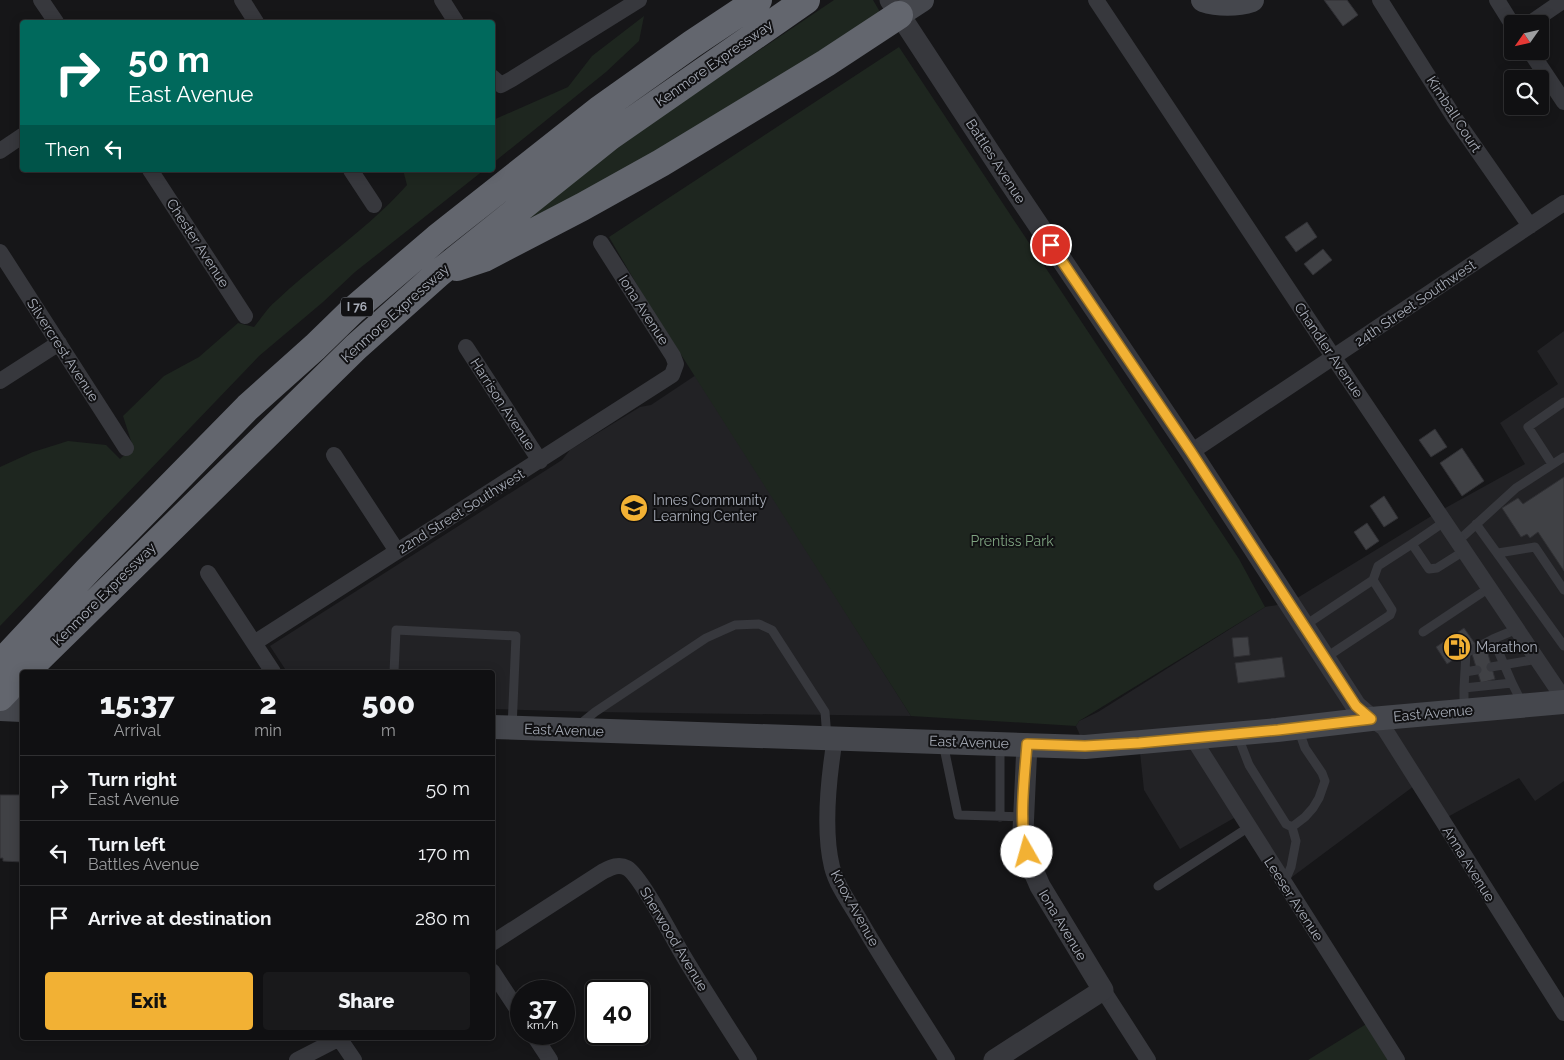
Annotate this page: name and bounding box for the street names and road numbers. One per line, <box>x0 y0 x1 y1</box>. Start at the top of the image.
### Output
street label: Kenmore Expressway <box>652 16 776 110</box>
street label: Kimball Court <box>1423 73 1485 155</box>
street label: Battles Avenue <box>963 116 1029 206</box>
street label: Chester Avenue <box>163 196 233 290</box>
street label: 24th Street Southwest <box>1352 256 1479 349</box>
street label: Kenmore Expressway <box>338 260 452 366</box>
street label: Iona Avenue <box>616 272 672 348</box>
street label: Silvercrest Avenue <box>24 296 102 404</box>
road number: I 76 <box>341 298 373 316</box>
street label: Chandler Avenue <box>1291 299 1367 401</box>
street label: Harrison Avenue <box>467 355 539 453</box>
street label: 22nd Street Southwest <box>395 465 527 556</box>
street label: Kenmore Expressway <box>49 539 159 649</box>
street label: East Avenue <box>1393 702 1473 724</box>
street label: East Avenue <box>524 721 604 739</box>
street label: East Avenue <box>929 733 1009 751</box>
street label: Anna Avenue <box>1440 823 1498 905</box>
street label: Leeser Avenue <box>1261 854 1327 944</box>
street label: Knox Avenue <box>828 867 882 949</box>
street label: Sherwood Avenue <box>637 884 711 994</box>
street label: Iona Avenue <box>1036 887 1090 963</box>

